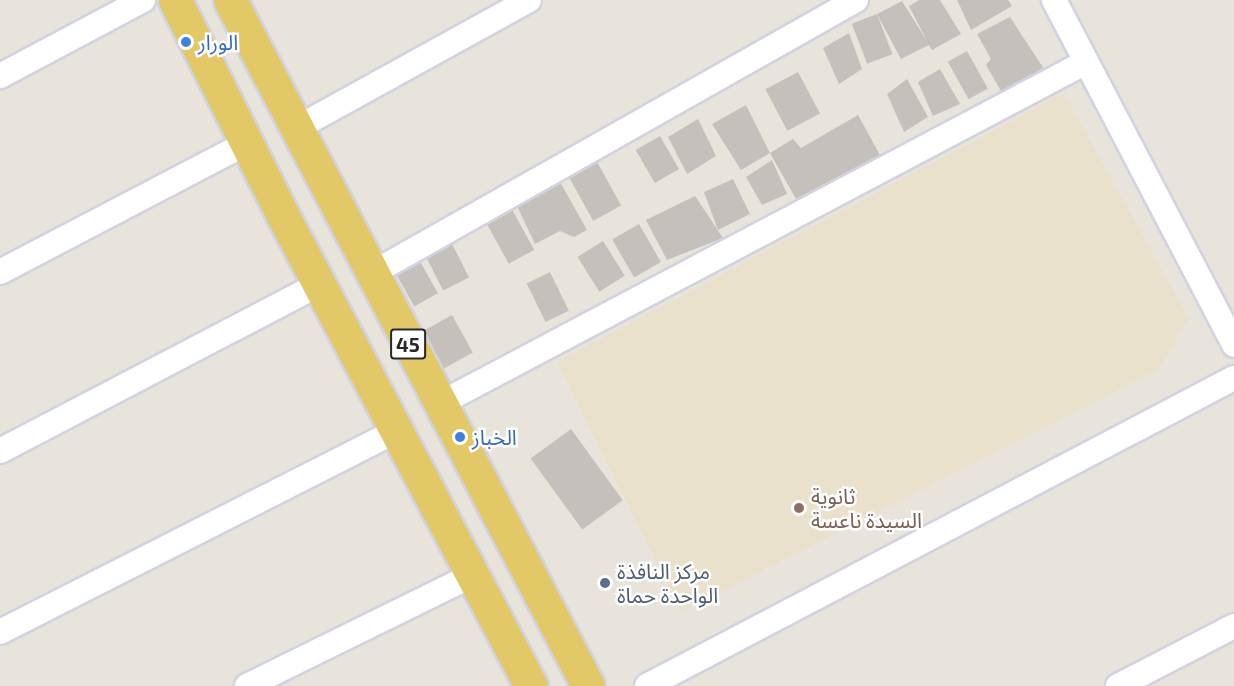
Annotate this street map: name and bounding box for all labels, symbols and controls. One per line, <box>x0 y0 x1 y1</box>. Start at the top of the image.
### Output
place label: الورار <box>198 29 238 55</box>
marker: الورار <box>179 35 193 49</box>
road number: 45 <box>390 327 426 361</box>
place label: الخباز <box>472 424 517 450</box>
marker: الخباز <box>453 430 467 444</box>
place label: ثانوية السيدة ناعسة <box>811 483 922 533</box>
marker: ثانوية السيدة ناعسة <box>792 501 806 515</box>
place label: مركز النافذة الواحدة حماة <box>617 558 718 608</box>
marker: مركز النافذة الواحدة حماة <box>598 576 612 590</box>

